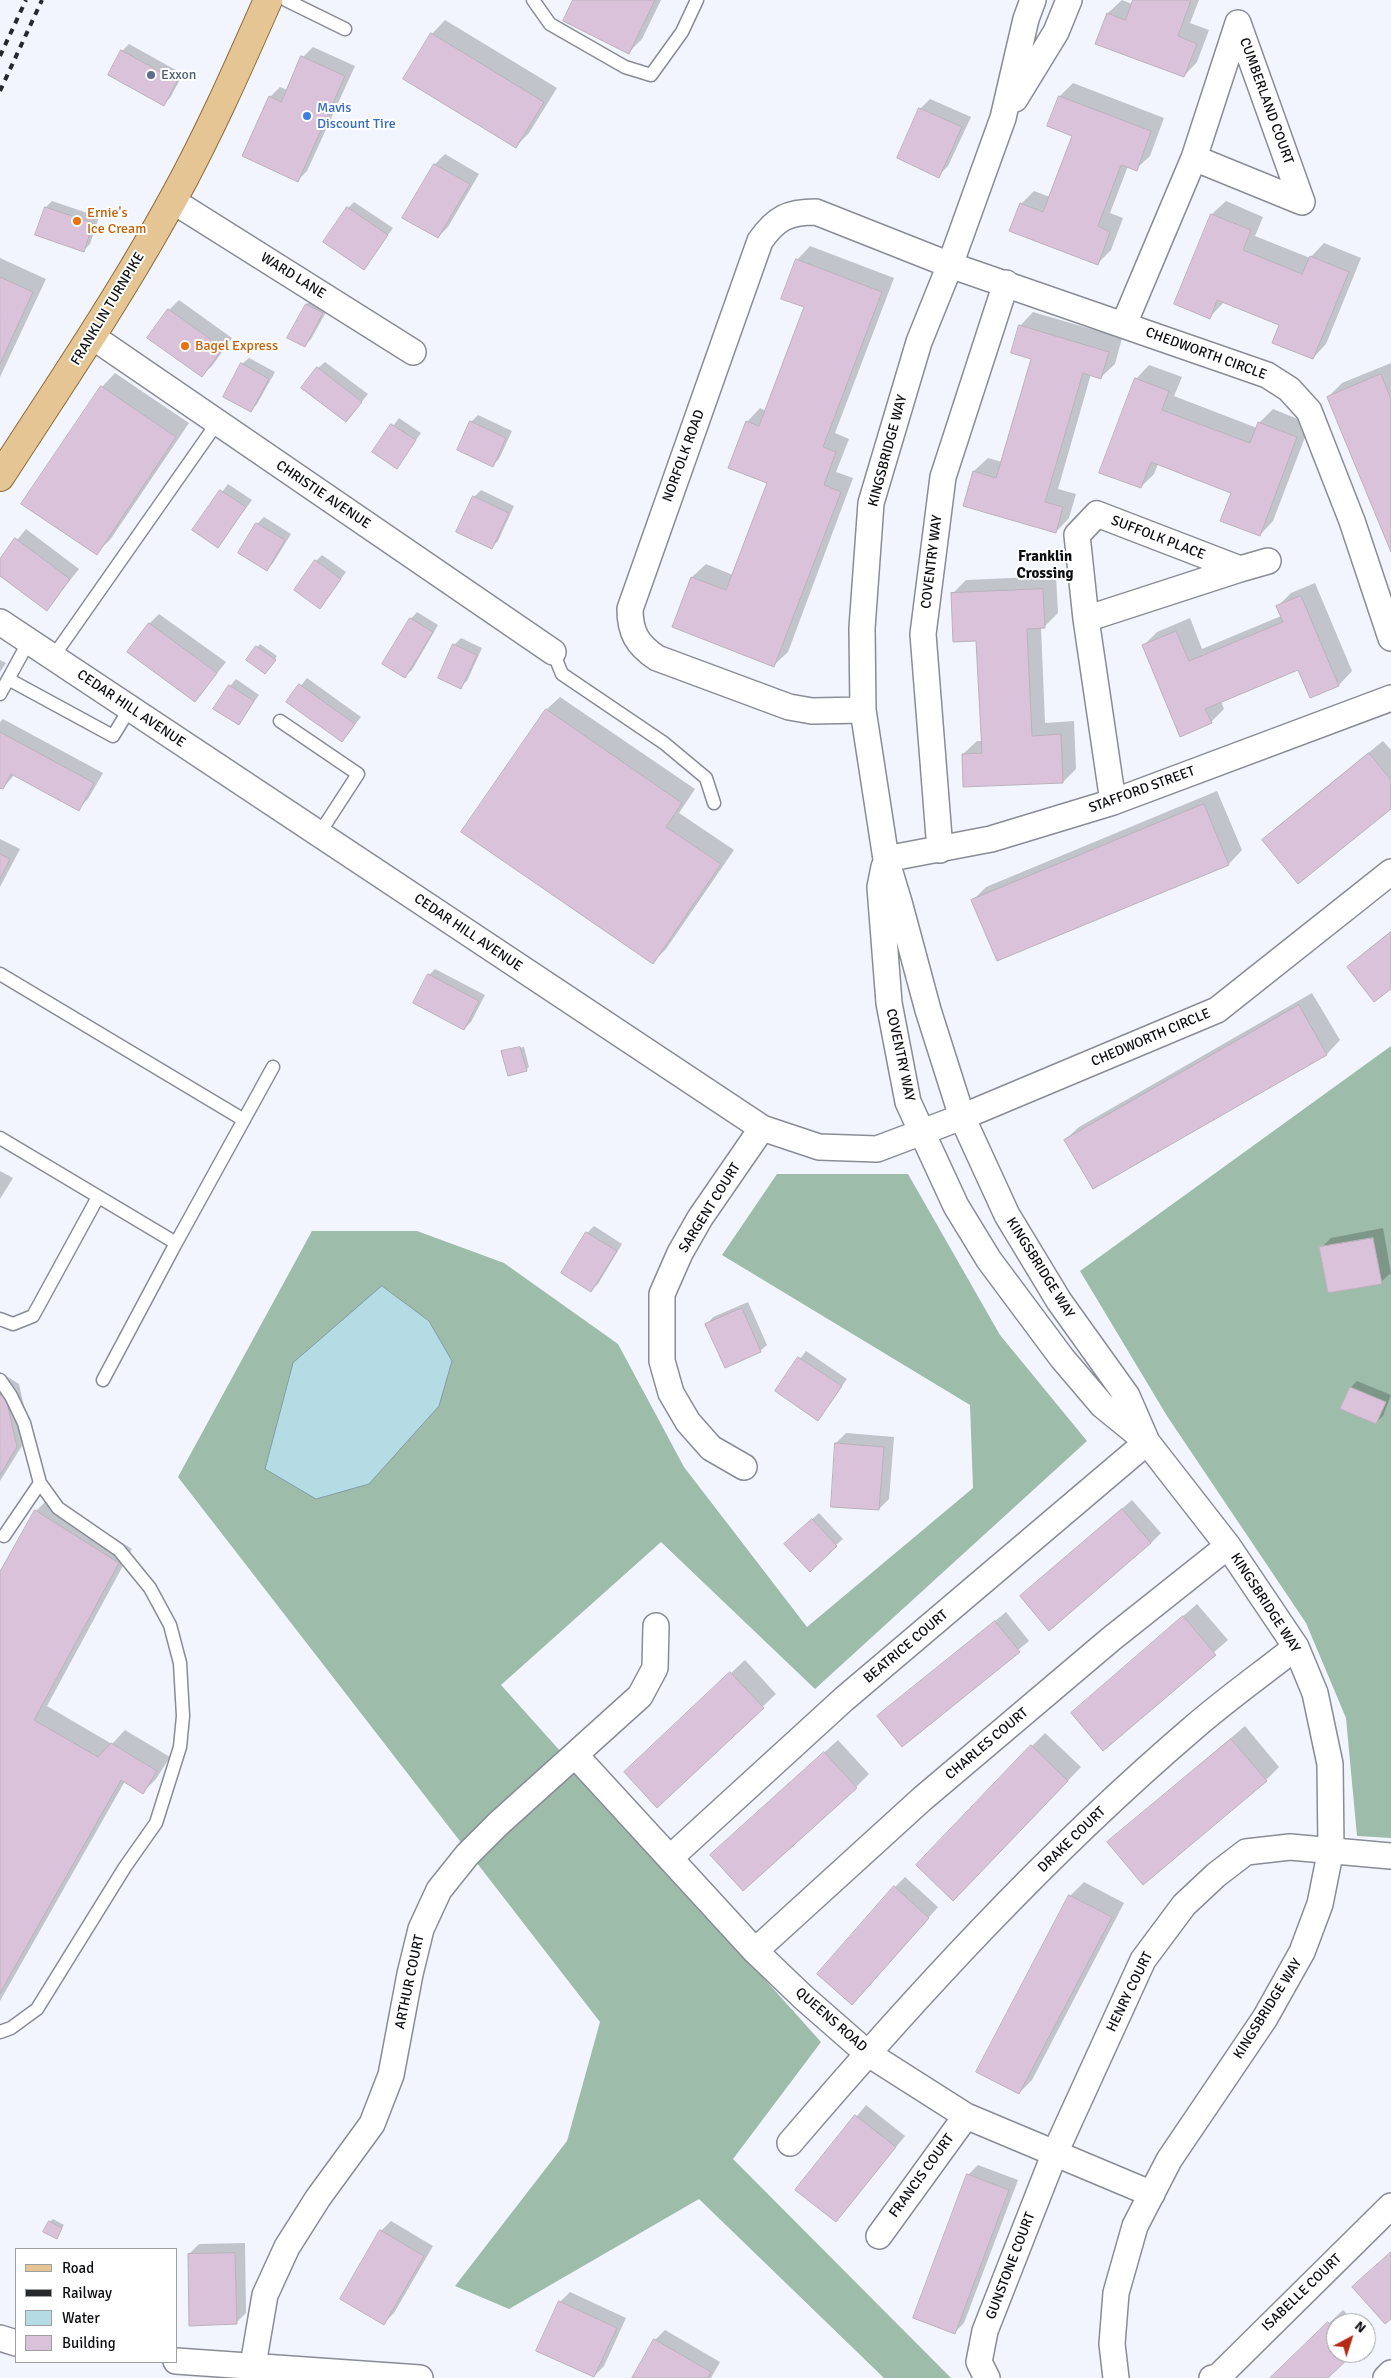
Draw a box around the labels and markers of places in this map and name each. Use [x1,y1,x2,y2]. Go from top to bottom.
place label: Exxon [161,67,196,83]
marker: Exxon [145,69,157,81]
place label: Mavis Discount Tire [317,100,396,132]
marker: Mavis Discount Tire [301,110,313,122]
place label: Ernie's Ice Cream [87,205,146,238]
marker: Ernie's Ice Cream [71,215,83,227]
place label: Bagel Express [195,338,278,354]
marker: Bagel Express [179,340,191,352]

